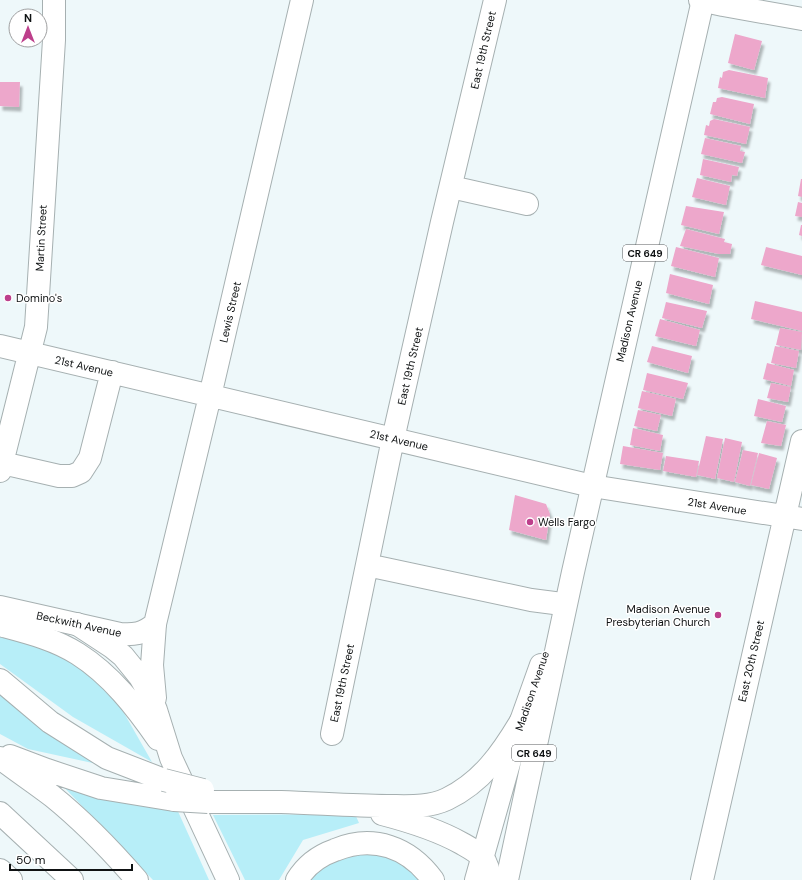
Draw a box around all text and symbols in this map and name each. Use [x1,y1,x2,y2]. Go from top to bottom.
north arrow [8,8,48,48]
street label: East 19th Street [467,10,499,90]
text: N [24,11,32,25]
street label: Martin Street [32,204,50,272]
road number: CR 649 [623,245,667,261]
street label: Madison Avenue [613,279,645,363]
street label: Lewis Street [216,280,244,344]
place label: Domino's [16,291,62,305]
marker: Domino's [3,293,13,303]
street label: East 19th Street [394,326,426,406]
street label: 21st Avenue [53,352,115,380]
street label: 21st Avenue [368,426,430,454]
street label: 21st Avenue [686,494,748,518]
place label: Wells Fargo [538,515,596,529]
marker: Wells Fargo [525,517,535,527]
place label: Madison Avenue Presbyterian Church [606,602,710,629]
street label: Beckwith Avenue [35,608,123,640]
marker: Madison Avenue Presbyterian Church [713,610,723,620]
street label: East 20th Street [735,619,767,703]
street label: East 19th Street [327,643,357,723]
street label: Madison Avenue [512,649,552,733]
road number: CR 649 [512,745,556,761]
scale bar [10,846,132,872]
text: 50 m [16,852,45,868]

